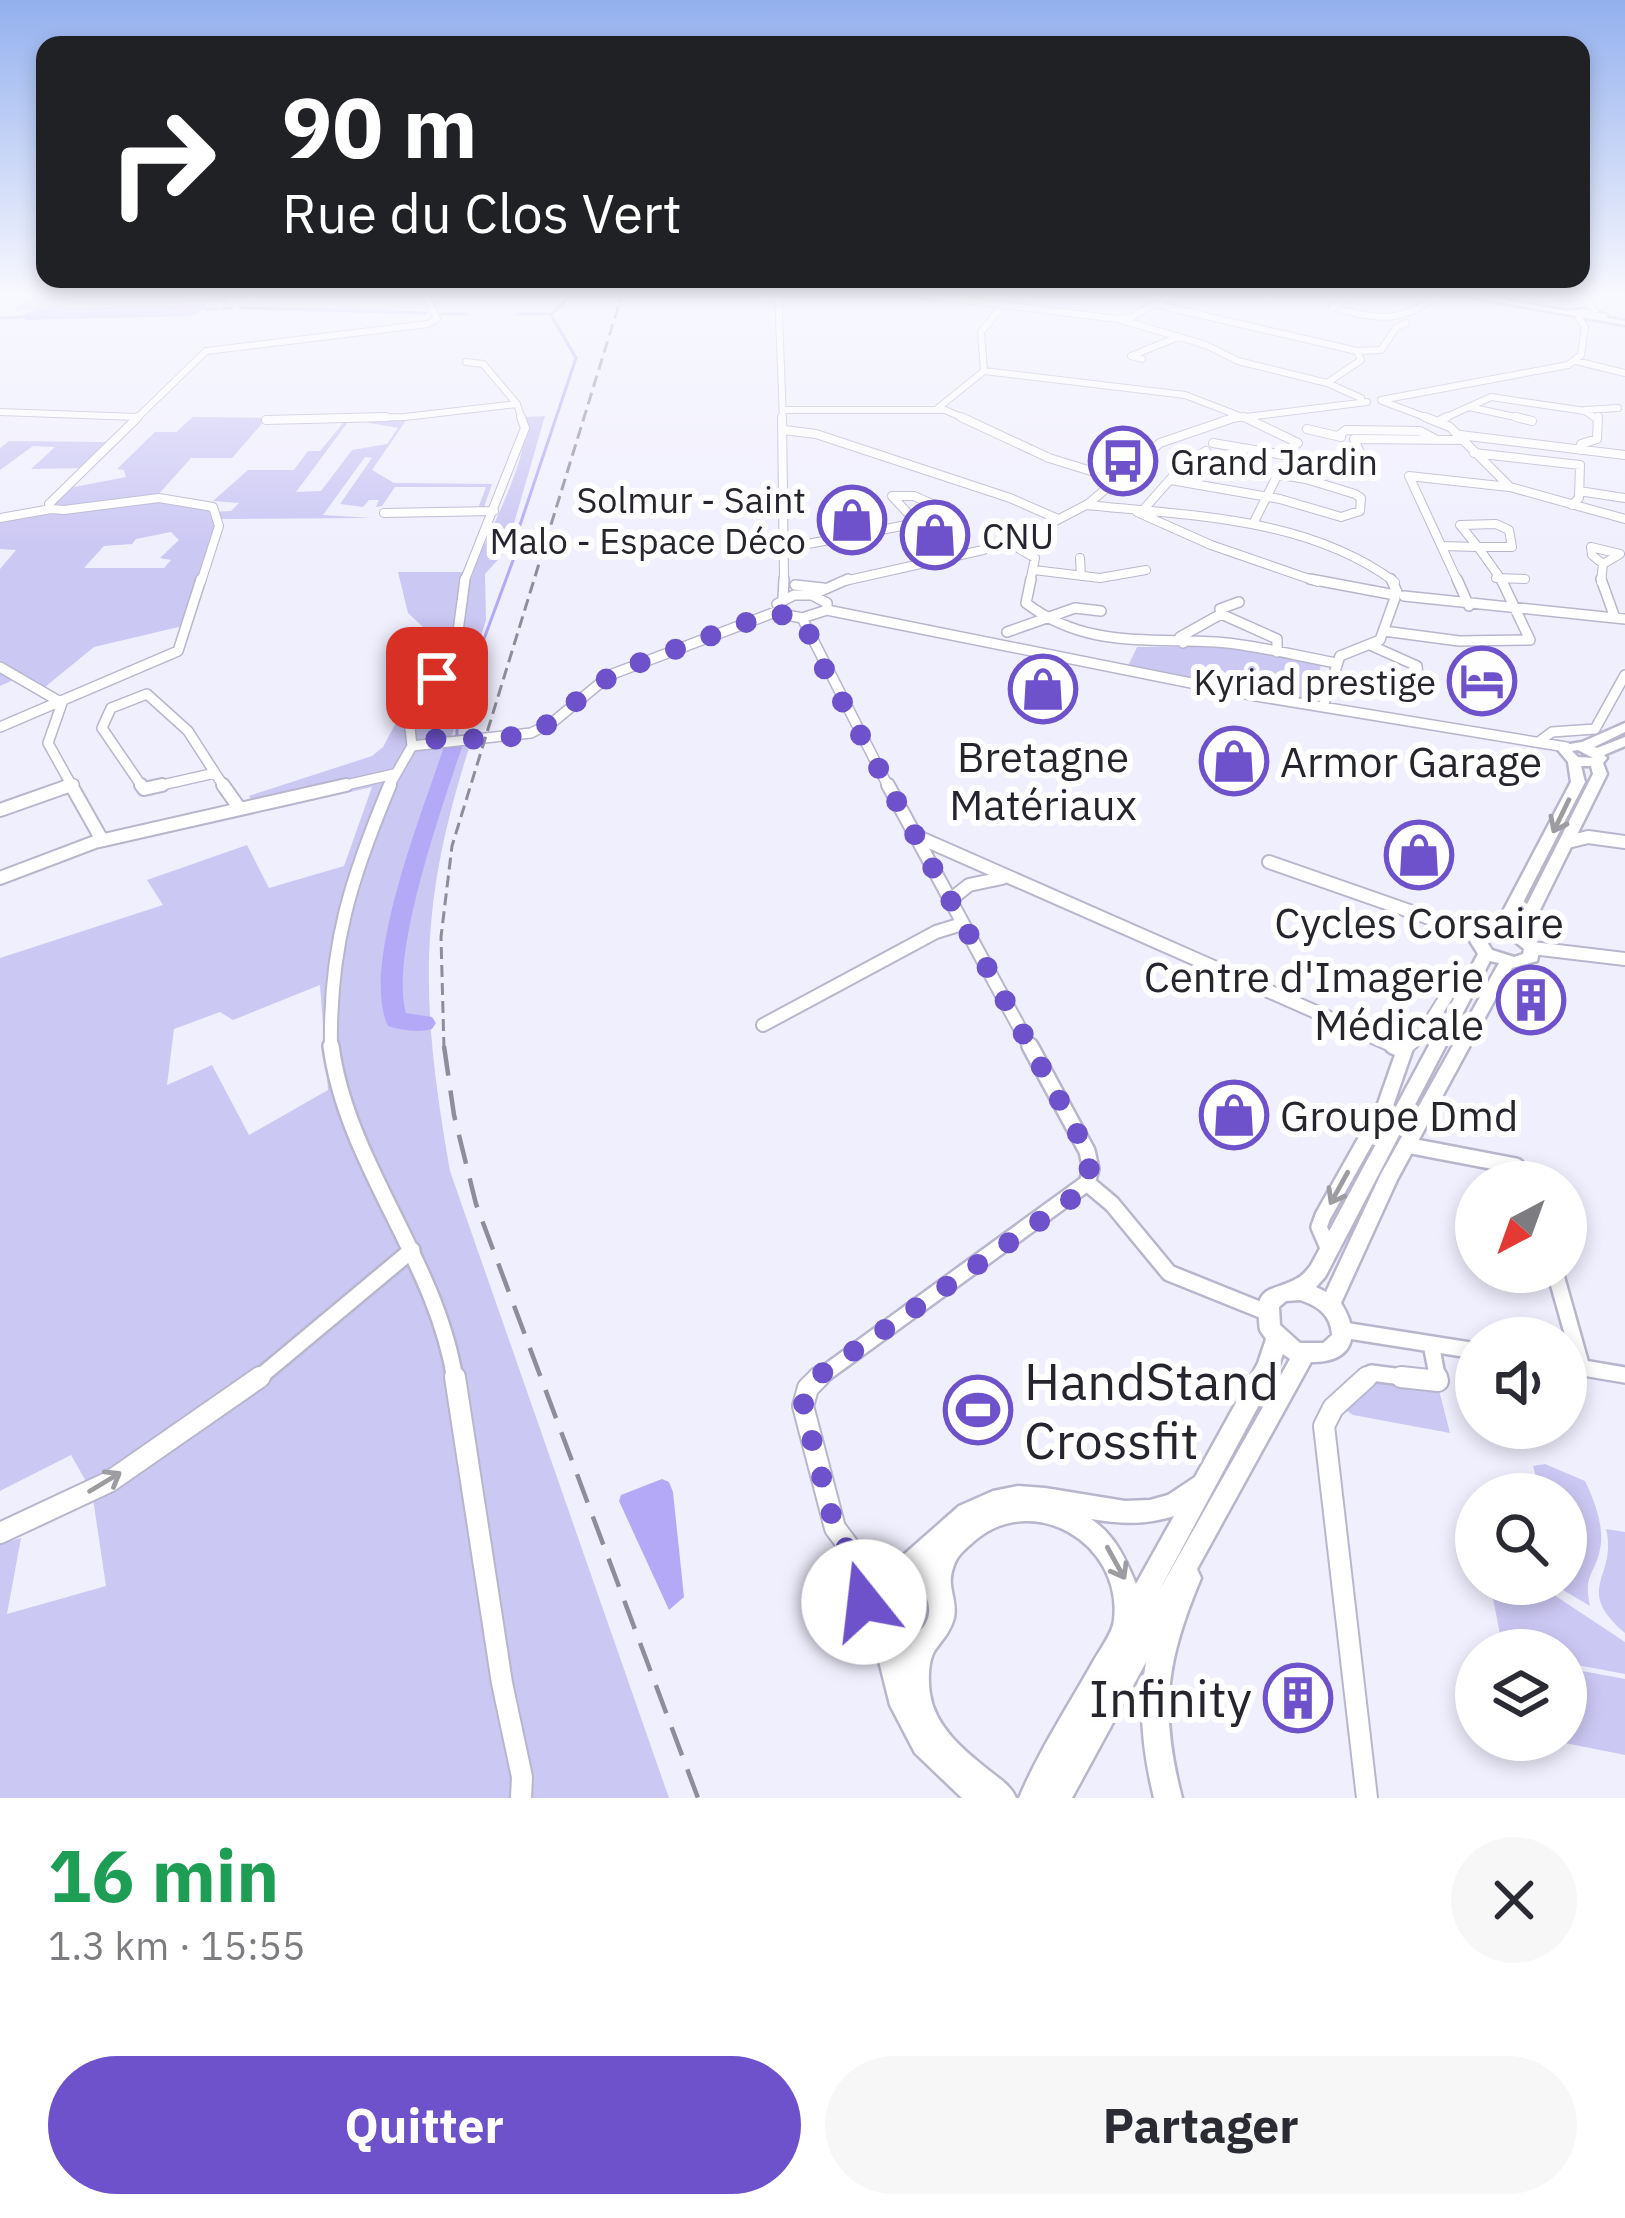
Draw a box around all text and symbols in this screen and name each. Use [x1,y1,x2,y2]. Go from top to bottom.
text: 90 m [282,72,478,181]
icon: right [84,84,240,240]
text: Rue du Clos Vert [282,178,682,248]
bus stop icon: Grand Jardin [1088,426,1158,496]
place label: Grand Jardin [1170,438,1378,485]
place label: Solmur - Saint Malo - Espace Déco [489,476,806,564]
shop icon: Solmur - Saint Malo - Espace Déco [817,485,887,555]
shop icon: CNU [900,500,970,570]
place label: CNU [982,512,1054,559]
pin [386,627,488,729]
icon: arrive [404,645,470,711]
hotel icon: Kyriad prestige [1447,646,1517,716]
shop icon: Bretagne Matériaux [1008,654,1078,724]
place label: Kyriad prestige [1194,658,1436,705]
shop icon: Armor Garage [1199,726,1269,796]
place label: Bretagne Matériaux [949,729,1137,832]
place label: Armor Garage [1280,734,1542,789]
one-way arrow [1549,798,1571,834]
shop icon: Cycles Corsaire [1384,820,1454,890]
place label: Cycles Corsaire [1274,895,1564,950]
place label: Centre d'Imagerie Médicale [1144,949,1484,1052]
building icon: Centre d'Imagerie Médicale [1496,965,1566,1035]
shop icon: Groupe Dmd [1199,1080,1269,1150]
place label: Groupe Dmd [1280,1088,1518,1143]
north arrow [1455,1161,1587,1293]
map controls [1455,1161,1587,1761]
one-way arrow [1326,1170,1350,1205]
button: sound [1455,1317,1587,1449]
place label: HandStand Crossfit [1024,1348,1279,1473]
sports icon: HandStand Crossfit [943,1375,1013,1445]
one-way arrow [87,1470,121,1494]
button: search [1455,1473,1587,1605]
position arrow [801,1539,927,1665]
one-way arrow [1105,1545,1128,1580]
button: layers [1455,1629,1587,1761]
building icon: Infinity [1263,1663,1333,1733]
place label: Infinity [1089,1665,1252,1731]
text: 16 min [48,1828,279,1922]
button: close [1451,1837,1577,1963]
text: 1.3 km · 15:55 [48,1920,305,1971]
button: Quitter [48,2056,801,2194]
button: Partager [825,2056,1577,2194]

